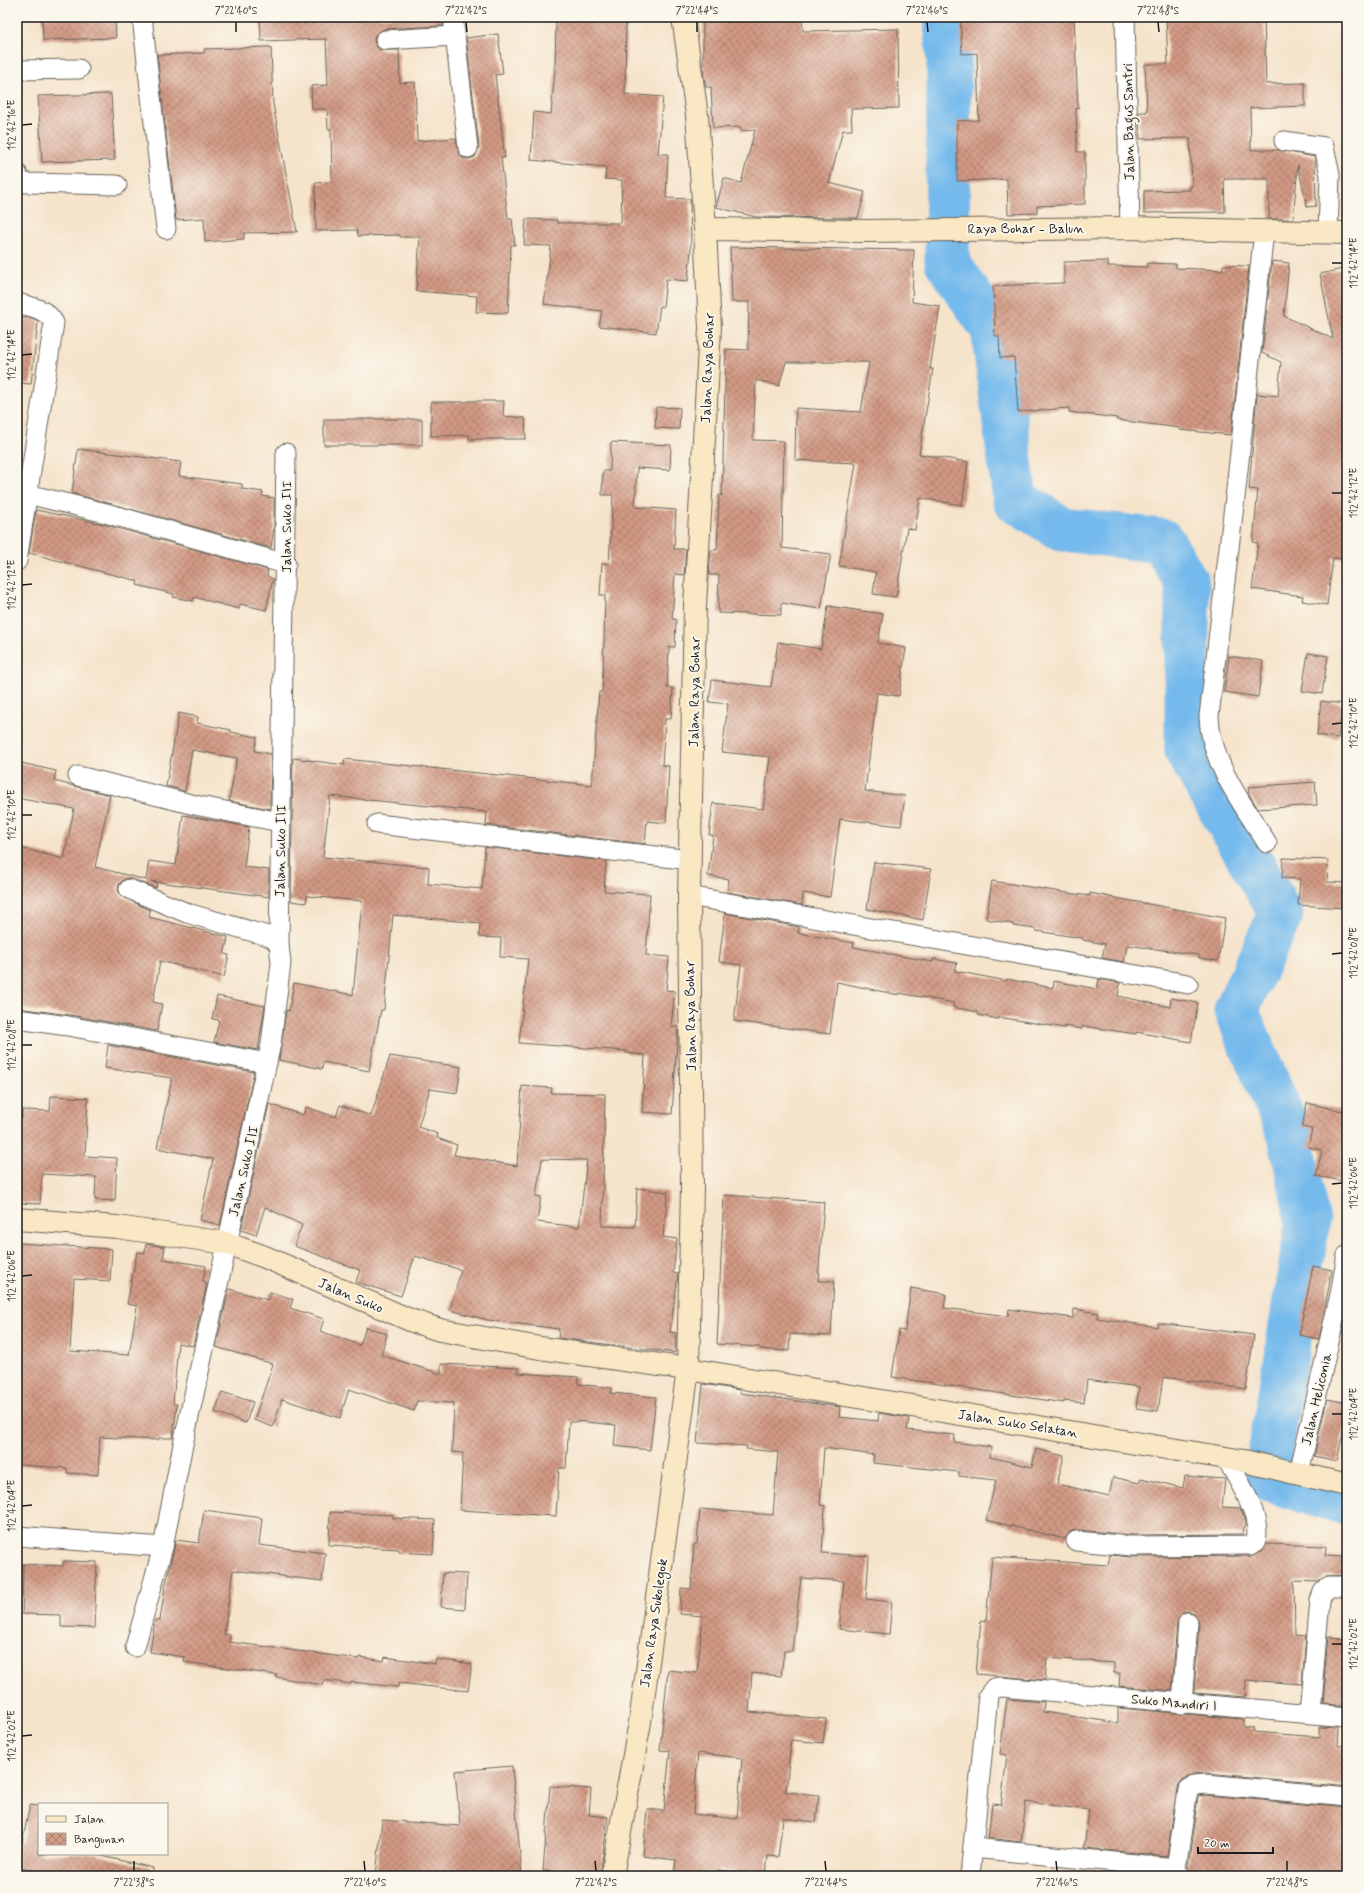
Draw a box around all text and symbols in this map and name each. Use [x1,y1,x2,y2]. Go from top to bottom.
text: 7°22'40"S [215,4,258,18]
text: 7°22'42"S [445,4,487,18]
text: 7°22'44"S [676,4,719,18]
text: 7°22'46"S [906,4,949,18]
text: 7°22'48"S [1137,4,1180,18]
street label: Jalan Bagus Santri [1119,63,1141,181]
text: 112°42'16"E [5,99,19,150]
street label: Raya Bohar - Balun [968,220,1084,238]
text: 112°42'14"E [1347,237,1361,289]
street label: Jalan Raya Bohar [697,312,719,424]
text: 112°42'14"E [5,329,19,381]
text: 112°42'12"E [1347,468,1361,518]
street label: Jalan Suko III [278,481,296,573]
text: 112°42'12"E [5,560,19,610]
street label: Jalan Raya Bohar [685,636,705,748]
text: 112°42'10"E [1347,697,1361,749]
text: 112°42'10"E [5,789,19,841]
street label: Jalan Suko III [271,805,291,898]
text: 112°42'08"E [1347,927,1361,979]
street label: Jalan Raya Bohar [681,960,701,1072]
text: 112°42'08"E [5,1019,19,1071]
street label: Jalan Suko III [225,1124,263,1218]
text: 112°42'06"E [1347,1157,1361,1209]
text: 112°42'06"E [5,1250,19,1302]
street label: Jalan Suko [315,1274,386,1318]
street label: Jalan Heliconia [1298,1350,1337,1447]
text: 112°42'04"E [1347,1388,1361,1440]
street label: Jalan Suko Selatan [956,1406,1079,1442]
text: 112°42'04"E [5,1480,19,1532]
street label: Jalan Raya Sukolegok [636,1557,673,1689]
text: 112°42'02"E [1347,1618,1361,1670]
street label: Suko Mandiri I [1130,1690,1217,1716]
text: 112°42'02"E [5,1710,19,1762]
legend [38,1803,168,1855]
text: Jalan [74,1812,106,1828]
scale bar [1198,1829,1273,1855]
text: Bangunan [74,1832,125,1848]
text: 20 m [1204,1836,1230,1852]
text: 7°22'38"S [114,1876,155,1890]
text: 7°22'40"S [344,1876,387,1890]
text: 7°22'42"S [575,1876,617,1890]
text: 7°22'44"S [805,1876,848,1890]
text: 7°22'46"S [1036,1876,1079,1890]
text: 7°22'48"S [1266,1876,1309,1890]

